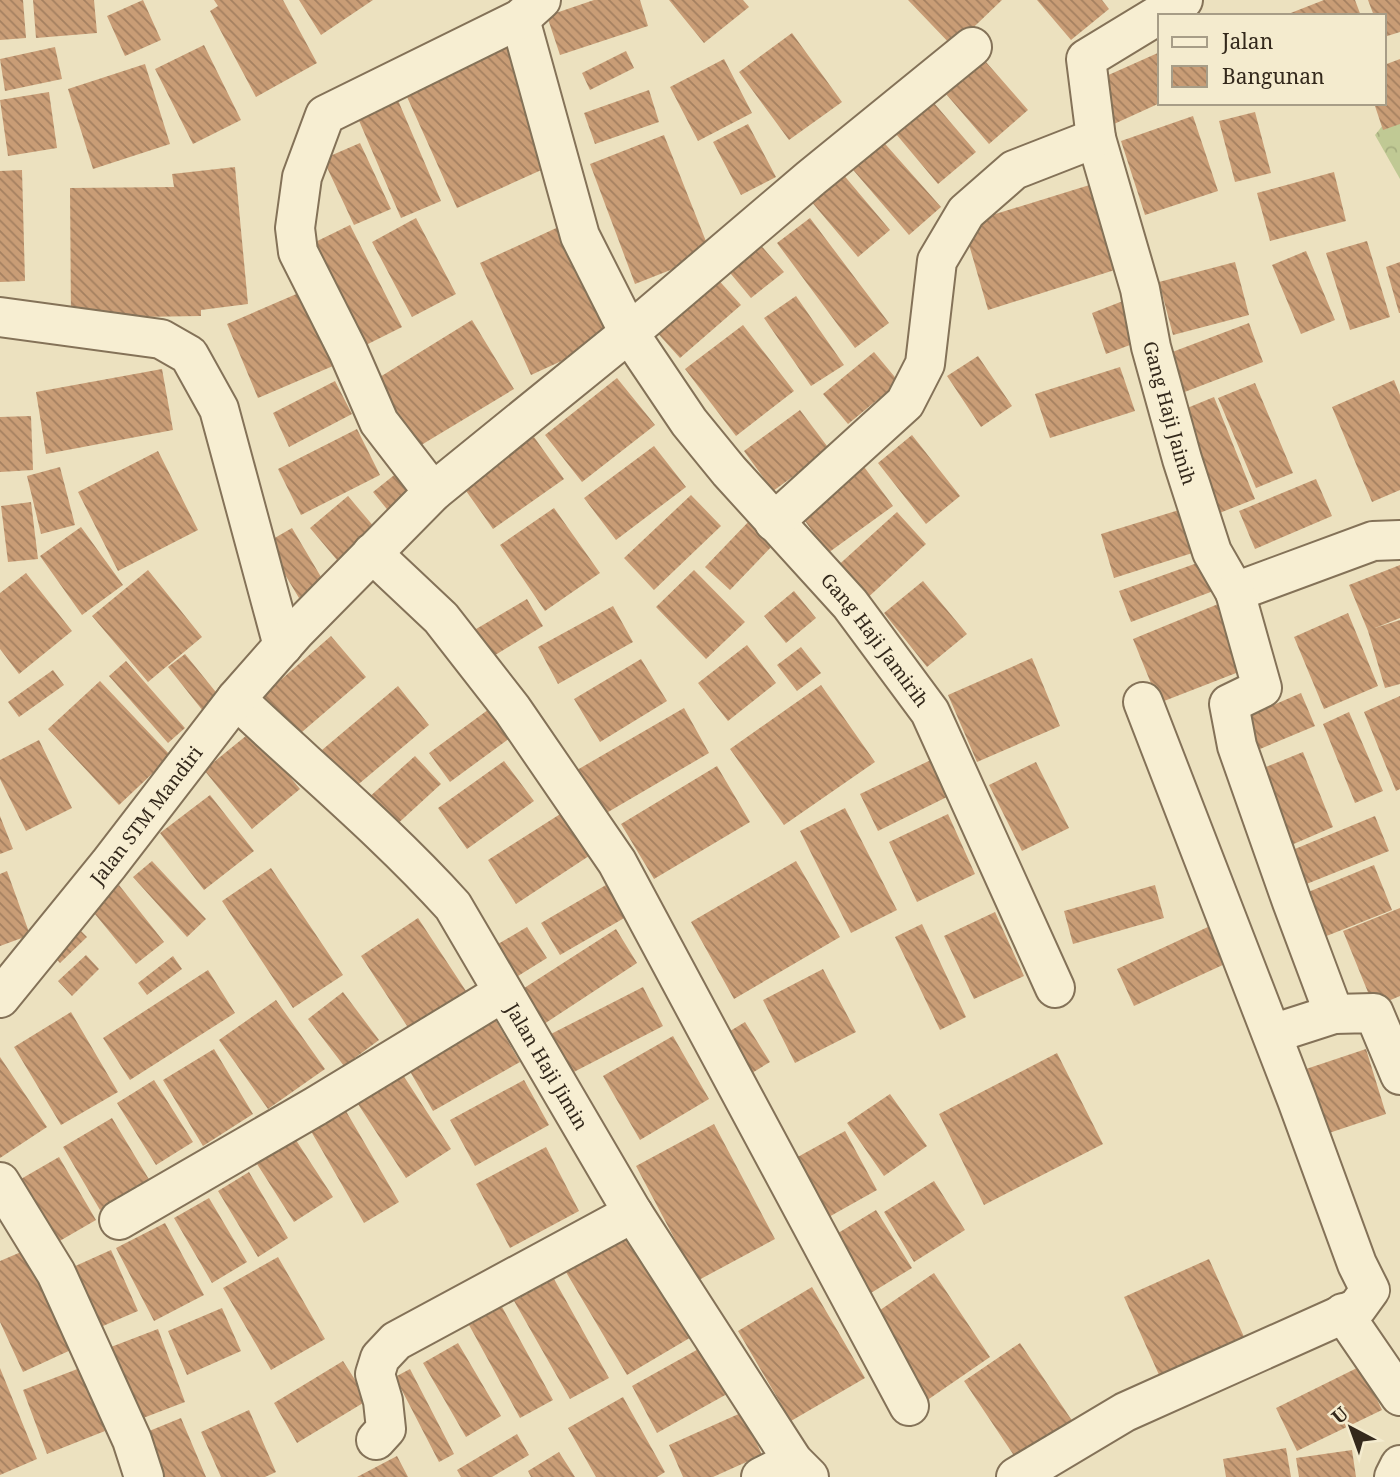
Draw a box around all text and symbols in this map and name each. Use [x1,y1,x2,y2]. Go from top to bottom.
legend [1158,14,1386,105]
text: Jalan [1221,27,1273,55]
text: Bangunan [1222,62,1325,90]
street label: Gang Haji Jainih [1137,338,1202,488]
street label: Gang Haji Jamirih [815,567,935,712]
street label: Jalan STM Mandiri [84,740,208,891]
street label: Jalan Haji Jimin [499,997,594,1135]
north arrow [1316,1393,1386,1463]
text: U [1326,1401,1354,1430]

